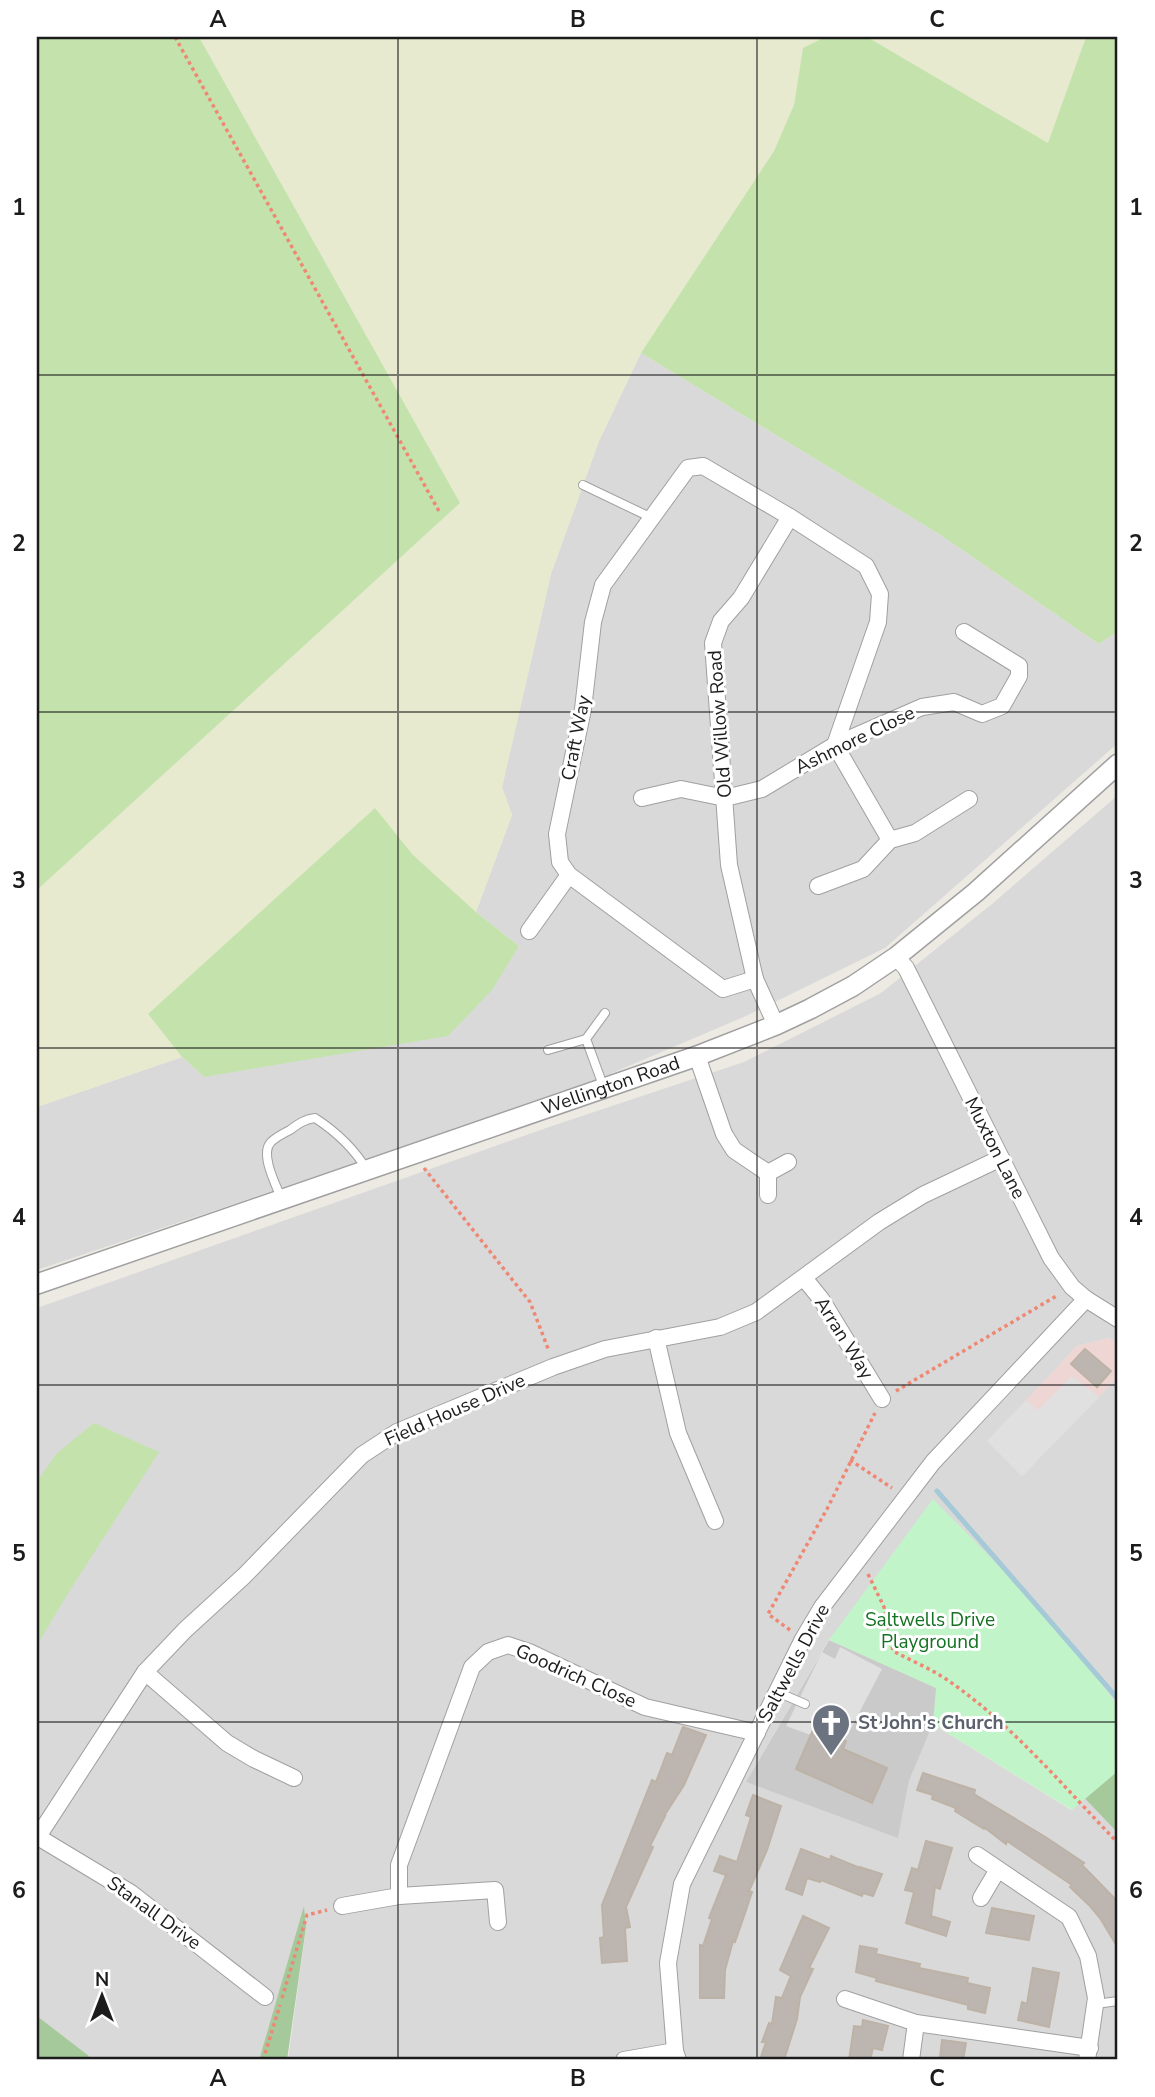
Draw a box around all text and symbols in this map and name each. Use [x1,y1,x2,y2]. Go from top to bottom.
text: A [209,4,227,35]
text: B [570,4,586,35]
text: C [929,4,945,35]
text: 1 [12,192,26,223]
text: 1 [1129,192,1143,223]
text: 2 [12,528,26,559]
text: 2 [1129,528,1143,559]
street label: Old Willow Road [702,649,738,799]
street label: Craft Way [555,693,597,783]
street label: Ashmore Close [791,700,919,780]
text: 3 [12,865,26,896]
text: 3 [1129,865,1143,896]
street label: Wellington Road [538,1050,683,1122]
street label: Muxton Lane [958,1093,1032,1203]
text: 4 [12,1202,26,1233]
text: 4 [1129,1202,1143,1233]
street label: Arran Way [808,1292,880,1384]
street label: Field House Drive [381,1367,529,1453]
text: 5 [12,1538,26,1569]
text: 5 [1129,1538,1143,1569]
street label: Saltwells Drive [752,1599,836,1727]
park label: Saltwells Drive Playground [865,1607,995,1655]
street label: Goodrich Close [511,1638,641,1714]
church icon: St John's Church [810,1702,852,1757]
place label: St John's Church [858,1710,1004,1736]
street label: Stanall Drive [102,1870,206,1956]
text: 6 [12,1875,26,1906]
text: 6 [1129,1875,1143,1906]
north arrow [66,1960,136,2030]
text: N [95,1967,109,1993]
text: A [209,2063,227,2094]
text: B [570,2063,586,2094]
text: C [929,2063,945,2094]

